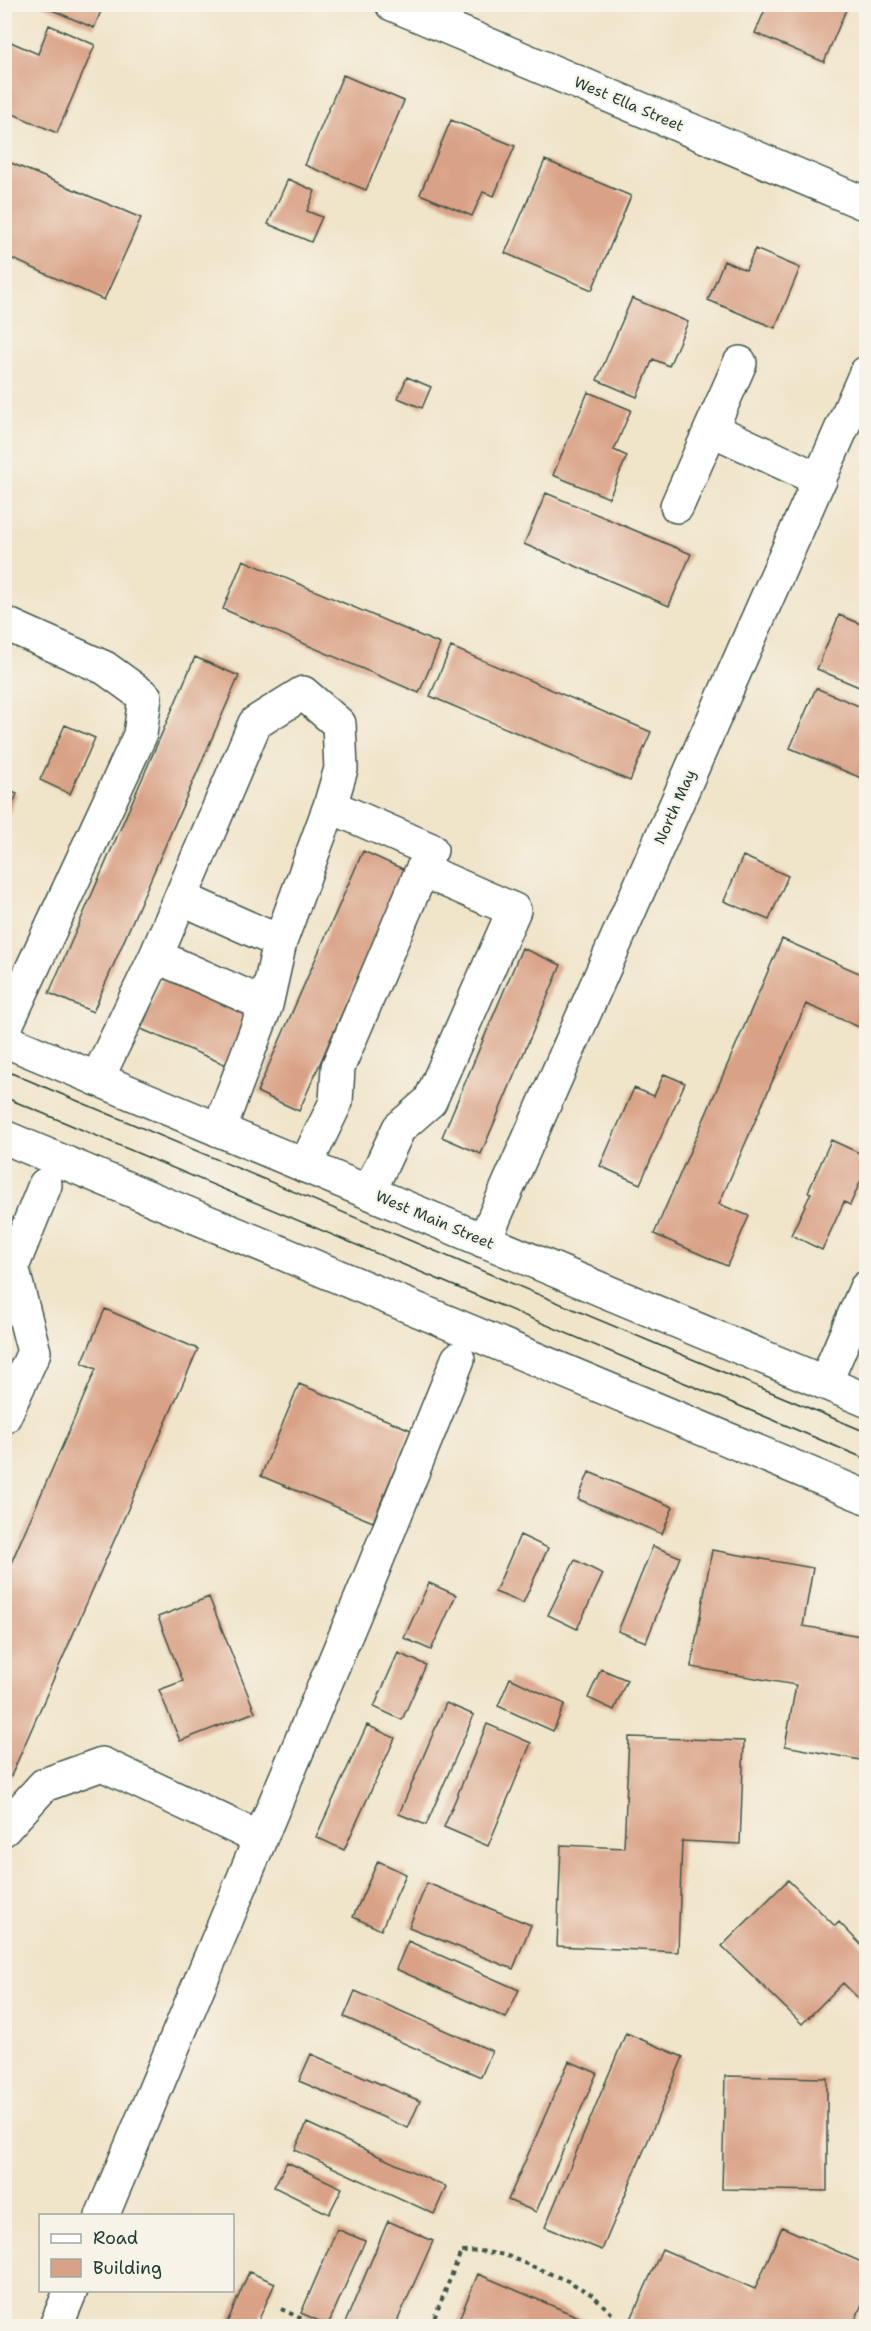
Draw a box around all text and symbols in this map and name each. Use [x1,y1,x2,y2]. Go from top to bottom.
street label: West Ella Street [571,72,687,136]
street label: North May [650,767,700,847]
street label: West Main Street [373,1186,497,1254]
legend [39,2214,234,2292]
text: Road [93,2226,138,2250]
text: Building [93,2256,162,2280]

